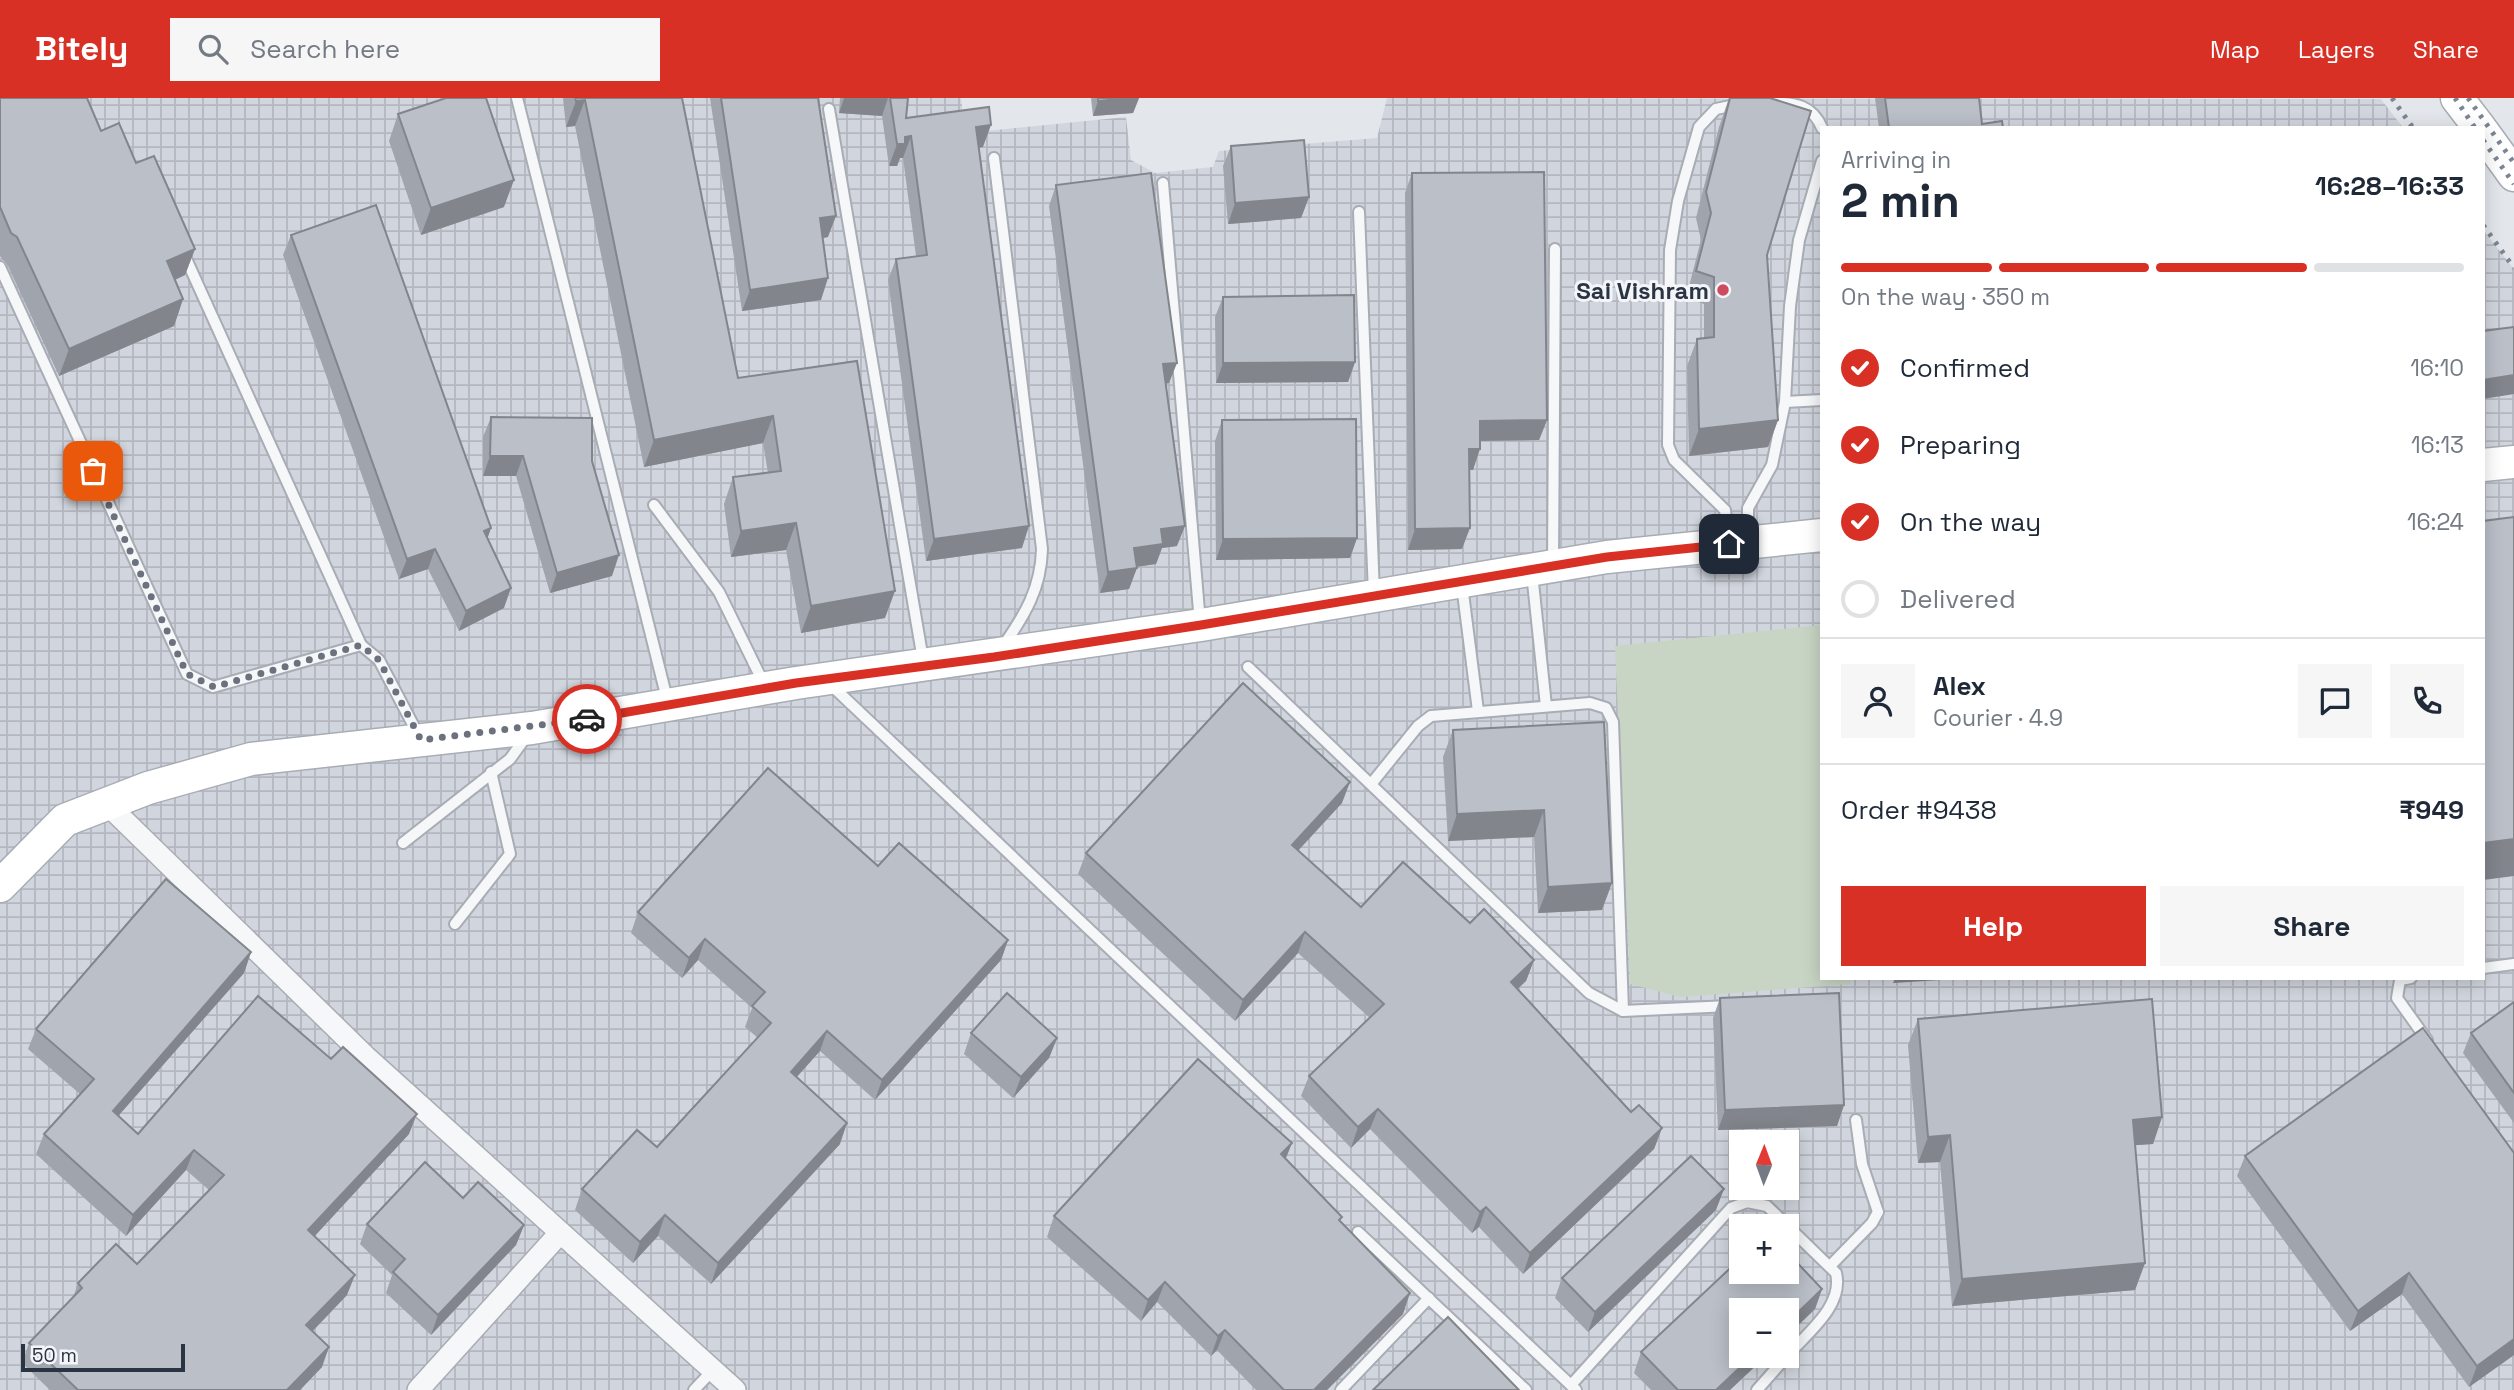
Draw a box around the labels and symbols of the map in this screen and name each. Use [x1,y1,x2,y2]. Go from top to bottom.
place label: Sai Vishram [1576,275,1709,306]
marker: Sai Vishram [1715,282,1731,298]
pin [63,441,123,501]
pin [1699,514,1759,574]
courier [552,684,622,754]
north arrow [1729,1130,1799,1200]
scale bar [21,1341,186,1373]

